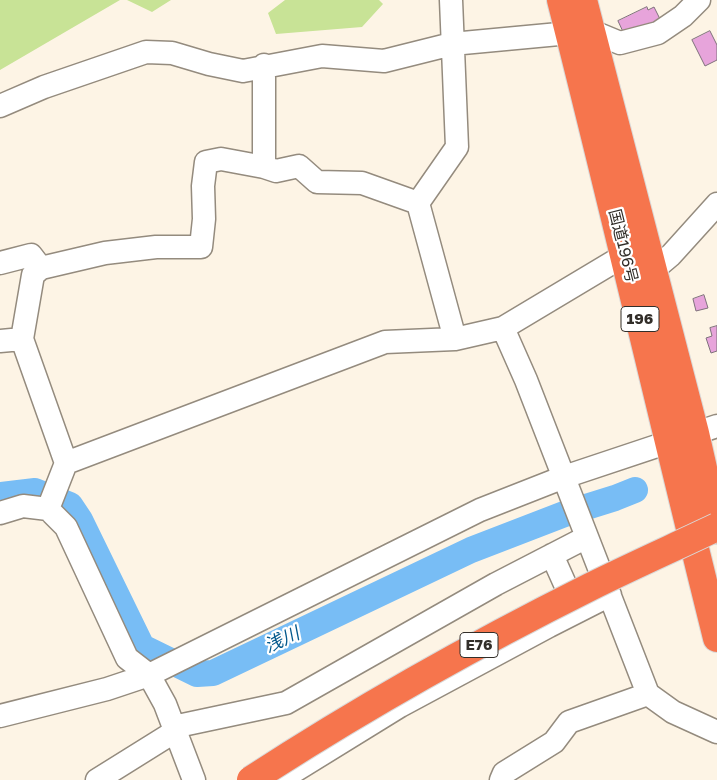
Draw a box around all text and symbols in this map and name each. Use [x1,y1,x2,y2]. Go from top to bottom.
street label: 国道196号 [605,207,641,285]
road number: 196 [621,306,659,332]
water label: 浅川 [261,623,303,657]
road number: E76 [460,632,498,658]

